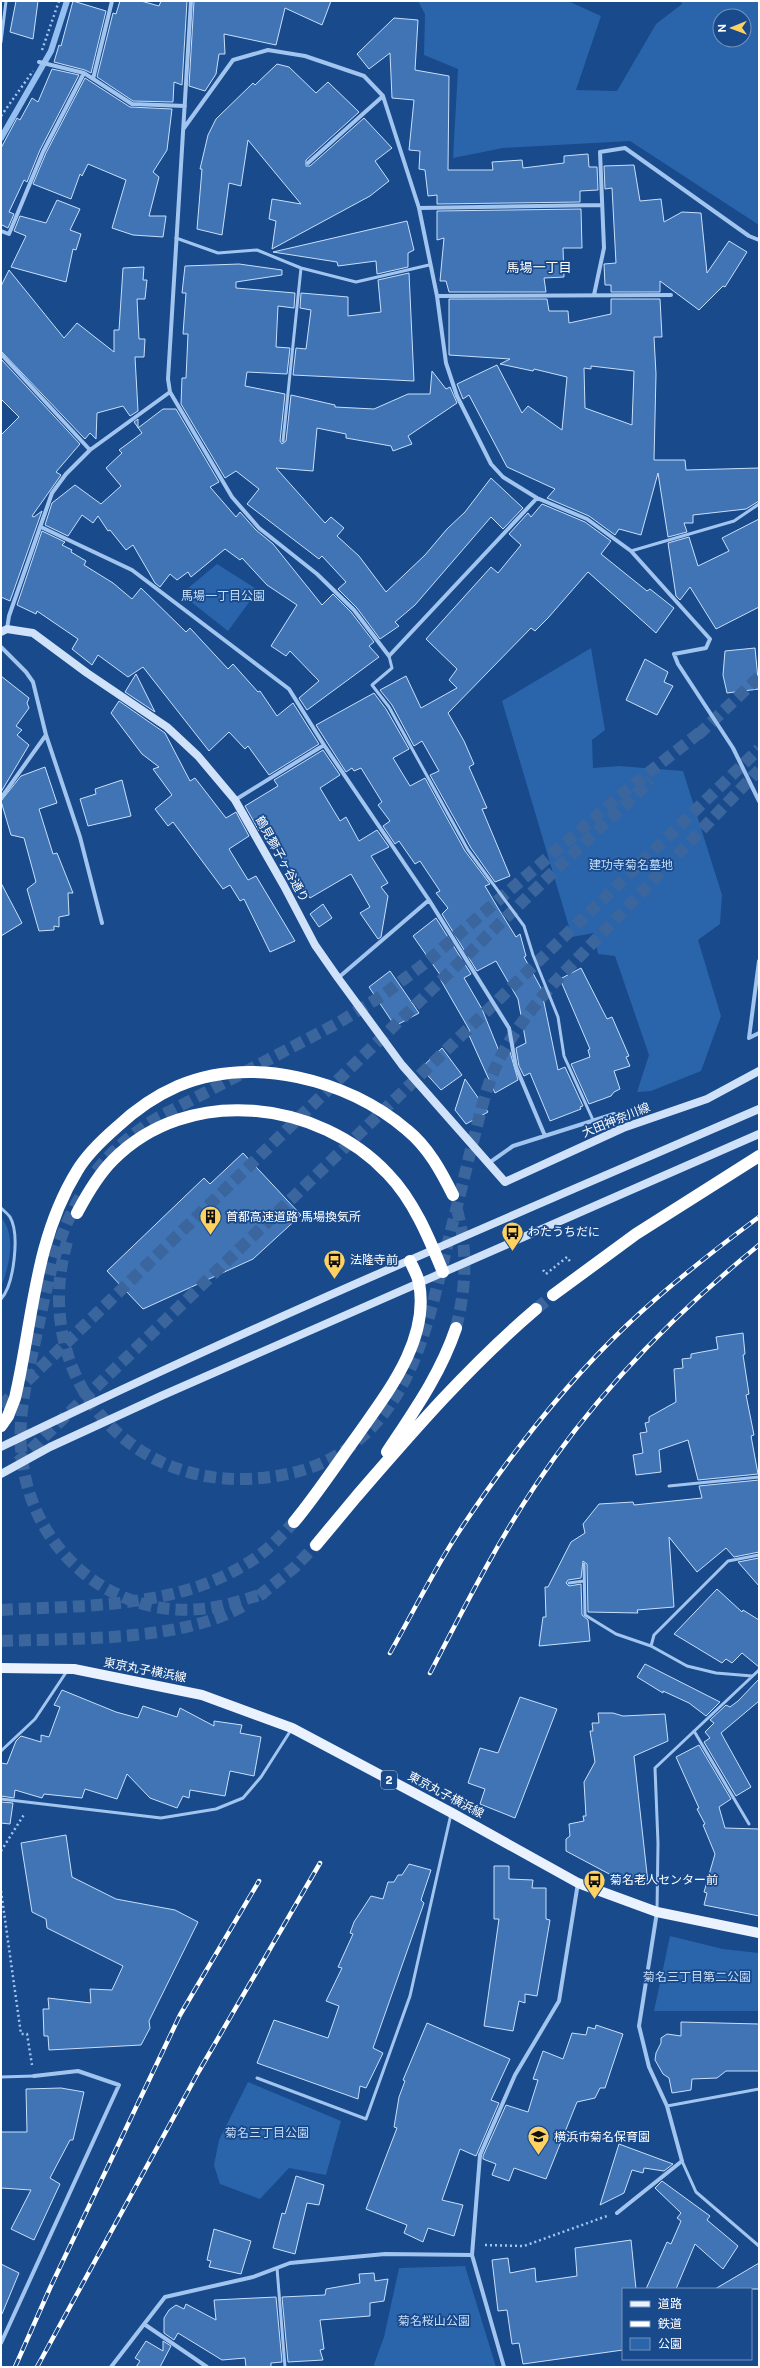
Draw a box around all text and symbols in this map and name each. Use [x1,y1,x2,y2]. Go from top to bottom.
north arrow [712,8,752,48]
text: N [716,24,728,33]
district label: 馬場一丁目 [506,260,572,275]
park label: 馬場一丁目公園 [181,589,265,603]
street label: 鶴見獅子ヶ谷通り [253,814,311,904]
park label: 建功寺菊名墓地 [589,858,673,872]
street label: 大田神奈川線 [580,1100,652,1140]
building icon: 首都高速道路 馬場換気所 [197,1204,223,1237]
place label: 首都高速道路 馬場換気所 [226,1210,361,1224]
bus stop icon: わたうちだに [499,1219,525,1252]
place label: わたうちだに [528,1225,600,1239]
bus stop icon: 法隆寺前 [321,1247,347,1280]
place label: 法隆寺前 [350,1253,398,1267]
street label: 東京丸子横浜線 [102,1655,188,1685]
street label: 東京丸子横浜線 [406,1769,486,1821]
road number: 2 [381,1771,397,1789]
bus stop icon: 菊名老人センター前 [582,1867,608,1900]
place label: 菊名老人センター前 [610,1873,718,1887]
park label: 菊名三丁目第二公園 [643,1970,751,1984]
school or university icon: 横浜市菊名保育園 [526,2124,552,2157]
park label: 菊名三丁目公園 [225,2126,309,2140]
place label: 横浜市菊名保育園 [554,2130,650,2144]
legend [622,2288,752,2360]
text: 道路 [658,2297,682,2311]
park label: 菊名桜山公園 [398,2314,470,2328]
text: 鉄道 [658,2317,682,2331]
text: 公園 [658,2337,682,2351]

